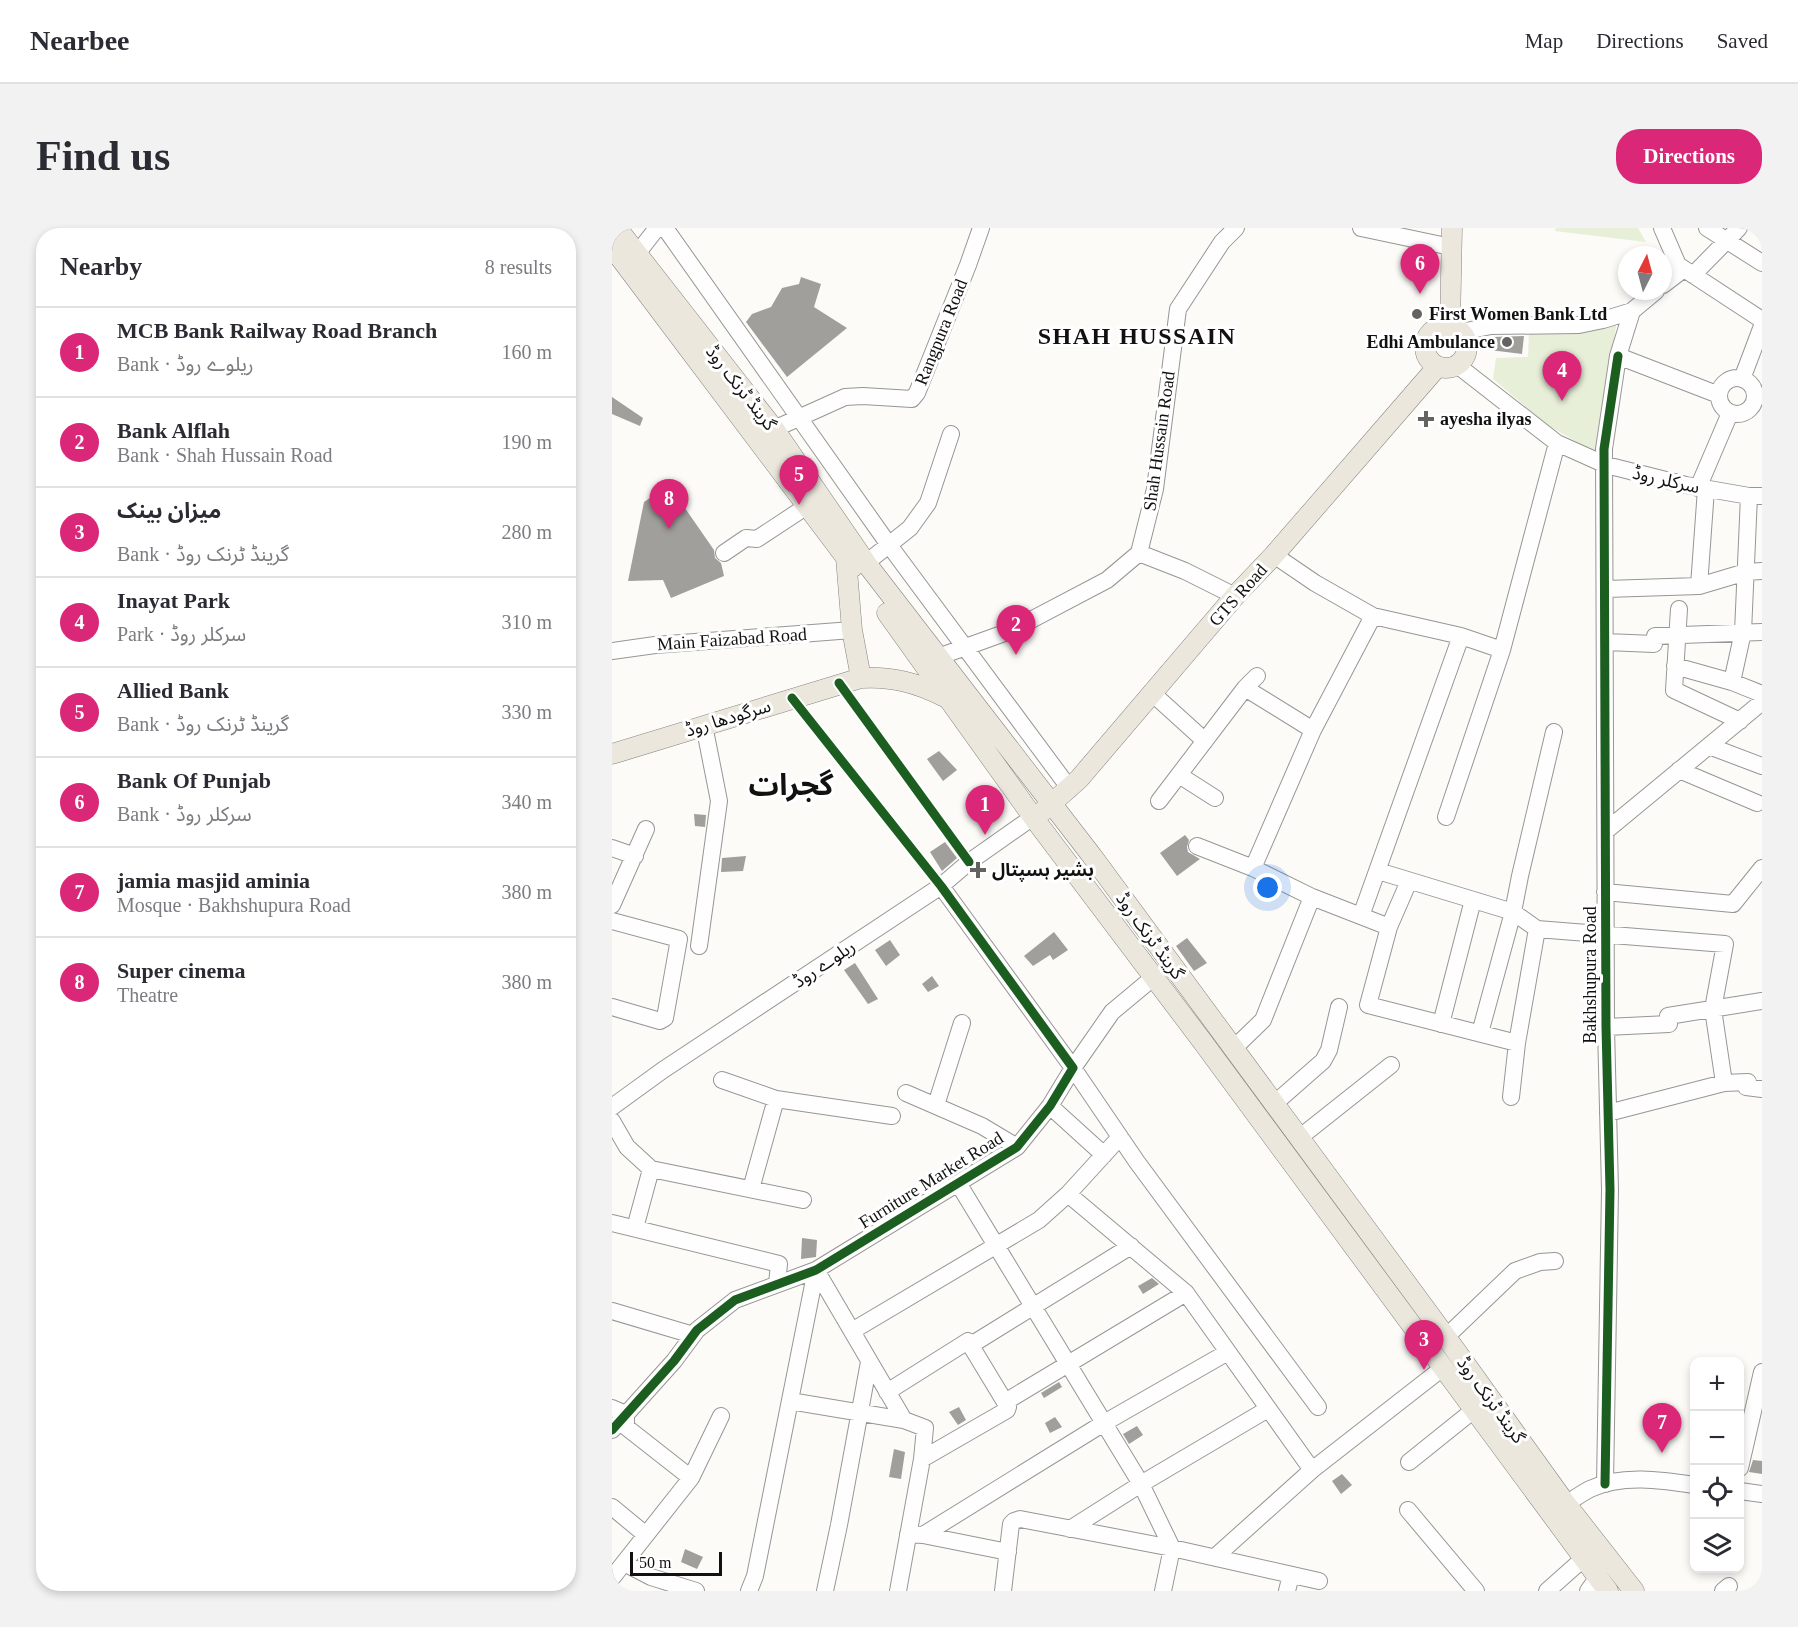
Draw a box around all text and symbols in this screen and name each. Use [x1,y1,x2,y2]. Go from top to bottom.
text: Nearbee [30,25,130,56]
text: Map [1525,29,1563,53]
text: Directions [1596,29,1684,53]
text: Saved [1717,29,1768,53]
button: Directions [1616,129,1762,184]
text: Find us [36,133,170,179]
pin: 6 [1400,244,1440,294]
north arrow [1618,246,1672,300]
text: Nearby [60,252,142,281]
text: 8 results [485,256,552,278]
street label: Rangpura Road [911,276,971,388]
place label: First Women Bank Ltd [1429,304,1607,324]
marker: First Women Bank Ltd [1410,307,1424,321]
text: MCB Bank Railway Road Branch [117,318,437,343]
district label: SHAH HUSSAIN [1038,323,1236,349]
place label: Edhi Ambulance [1366,332,1495,352]
marker: Edhi Ambulance [1500,335,1514,349]
text: 1 [75,341,85,363]
text: 160 m [501,341,552,363]
street label: گرینڈ ٹرنک روڈ [701,342,781,435]
pin: 4 [1542,352,1582,401]
text: Bank · ریلوے روڈ [117,353,254,375]
street label: Shah Hussain Road [1139,370,1179,512]
place label: ayesha ilyas [1440,409,1532,429]
marker: ayesha ilyas [1417,410,1435,428]
text: Bank Alflah [117,418,230,443]
text: 2 [75,431,85,453]
text: 190 m [501,431,552,453]
text: Bank · Shah Hussain Road [117,444,333,466]
pin: 5 [780,456,819,505]
street label: سرکلر روڈ [1630,463,1701,498]
pin: 8 [650,480,688,529]
text: میزان بینک [117,498,221,523]
text: 3 [75,521,85,543]
text: 280 m [501,521,552,543]
text: Bank · گرینڈ ٹرنک روڈ [117,543,289,565]
street label: GTS Road [1205,560,1271,630]
text: Inayat Park [117,588,230,613]
pin: 2 [996,606,1036,655]
text: 4 [75,611,85,633]
text: 310 m [501,611,552,633]
text: Park · سرکلر روڈ [117,623,246,645]
street label: Main Faizabad Road [657,624,807,654]
text: Allied Bank [117,678,229,703]
street label: سرگودھا روڈ [683,696,773,741]
text: 5 [75,701,85,723]
text: 330 m [501,701,552,723]
text: Bank · گرینڈ ٹرنک روڈ [117,713,289,735]
text: Bank Of Punjab [117,768,271,793]
district label: گجرات [749,768,834,802]
pin: 1 [966,786,1004,835]
text: 6 [75,791,85,813]
text: 340 m [501,791,552,813]
text: Bank · سرکلر روڈ [117,803,252,825]
place label: بشیر ہسپتال [992,860,1094,882]
marker: بشیر ہسپتال [969,861,987,879]
text: jamia masjid aminia [117,868,310,893]
your location [1253,873,1282,902]
text: 7 [75,881,85,903]
text: 380 m [501,881,552,903]
street label: گرینڈ ٹرنک روڈ [1111,889,1188,984]
text: Mosque · Bakhshupura Road [117,894,351,916]
street label: Bakhshupura Road [1580,906,1600,1044]
street label: ریلوے روڈ [789,936,859,993]
text: Super cinema [117,958,246,983]
text: 8 [75,971,85,993]
text: 380 m [501,971,552,993]
text: Theatre [117,984,178,1006]
street label: Furniture Market Road [855,1128,1007,1232]
pin: 3 [1404,1320,1444,1370]
street label: گرینڈ ٹرنک روڈ [1452,1353,1529,1448]
map controls [1690,1357,1744,1573]
button: + [1690,1357,1744,1411]
pin: 7 [1642,1404,1682,1453]
button: − [1690,1411,1744,1465]
button: locate [1690,1465,1744,1519]
button: layers [1690,1519,1744,1573]
scale bar [630,1549,722,1576]
text: 50 m [639,1554,671,1571]

